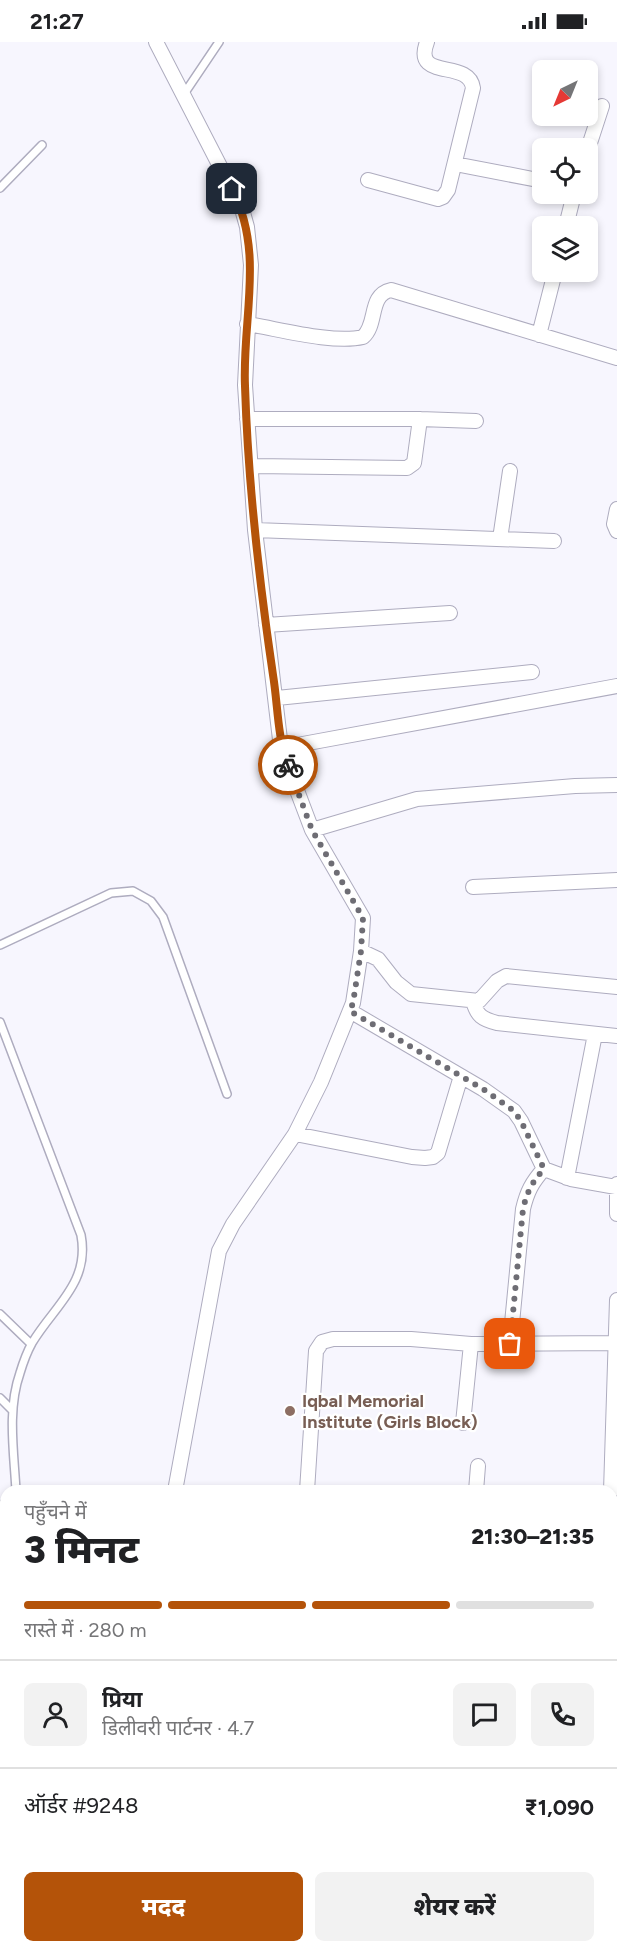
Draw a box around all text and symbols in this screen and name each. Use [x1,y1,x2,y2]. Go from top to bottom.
text: 21:27 [30,8,84,35]
north arrow [532,60,598,126]
map controls [532,60,598,282]
button: locate [532,138,598,204]
pin [206,163,257,214]
icon: home [215,172,248,205]
button: layers [532,216,598,282]
courier [258,735,318,795]
icon: bike [272,749,305,782]
pin [484,1318,535,1369]
icon: bag [493,1327,526,1360]
place label: Iqbal Memorial Institute (Girls Block) [302,1390,478,1433]
marker: Iqbal Memorial Institute (Girls Block) [283,1404,297,1418]
text: पहुँचने में [24,1500,87,1524]
text: 21:30–21:35 [471,1523,594,1550]
text: 3 मिनट [24,1526,139,1573]
text: रास्ते में · 280 m [24,1618,147,1642]
button: person [24,1683,87,1746]
button: chat [453,1683,516,1746]
button: phone [531,1683,594,1746]
text: प्रिया [102,1686,142,1713]
text: डिलीवरी पार्टनर · 4.7 [102,1716,254,1740]
text: ऑर्डर #9248 [24,1792,138,1819]
text: ₹1,090 [525,1794,594,1821]
button: मदद [24,1872,303,1941]
button: शेयर करें [315,1872,594,1941]

